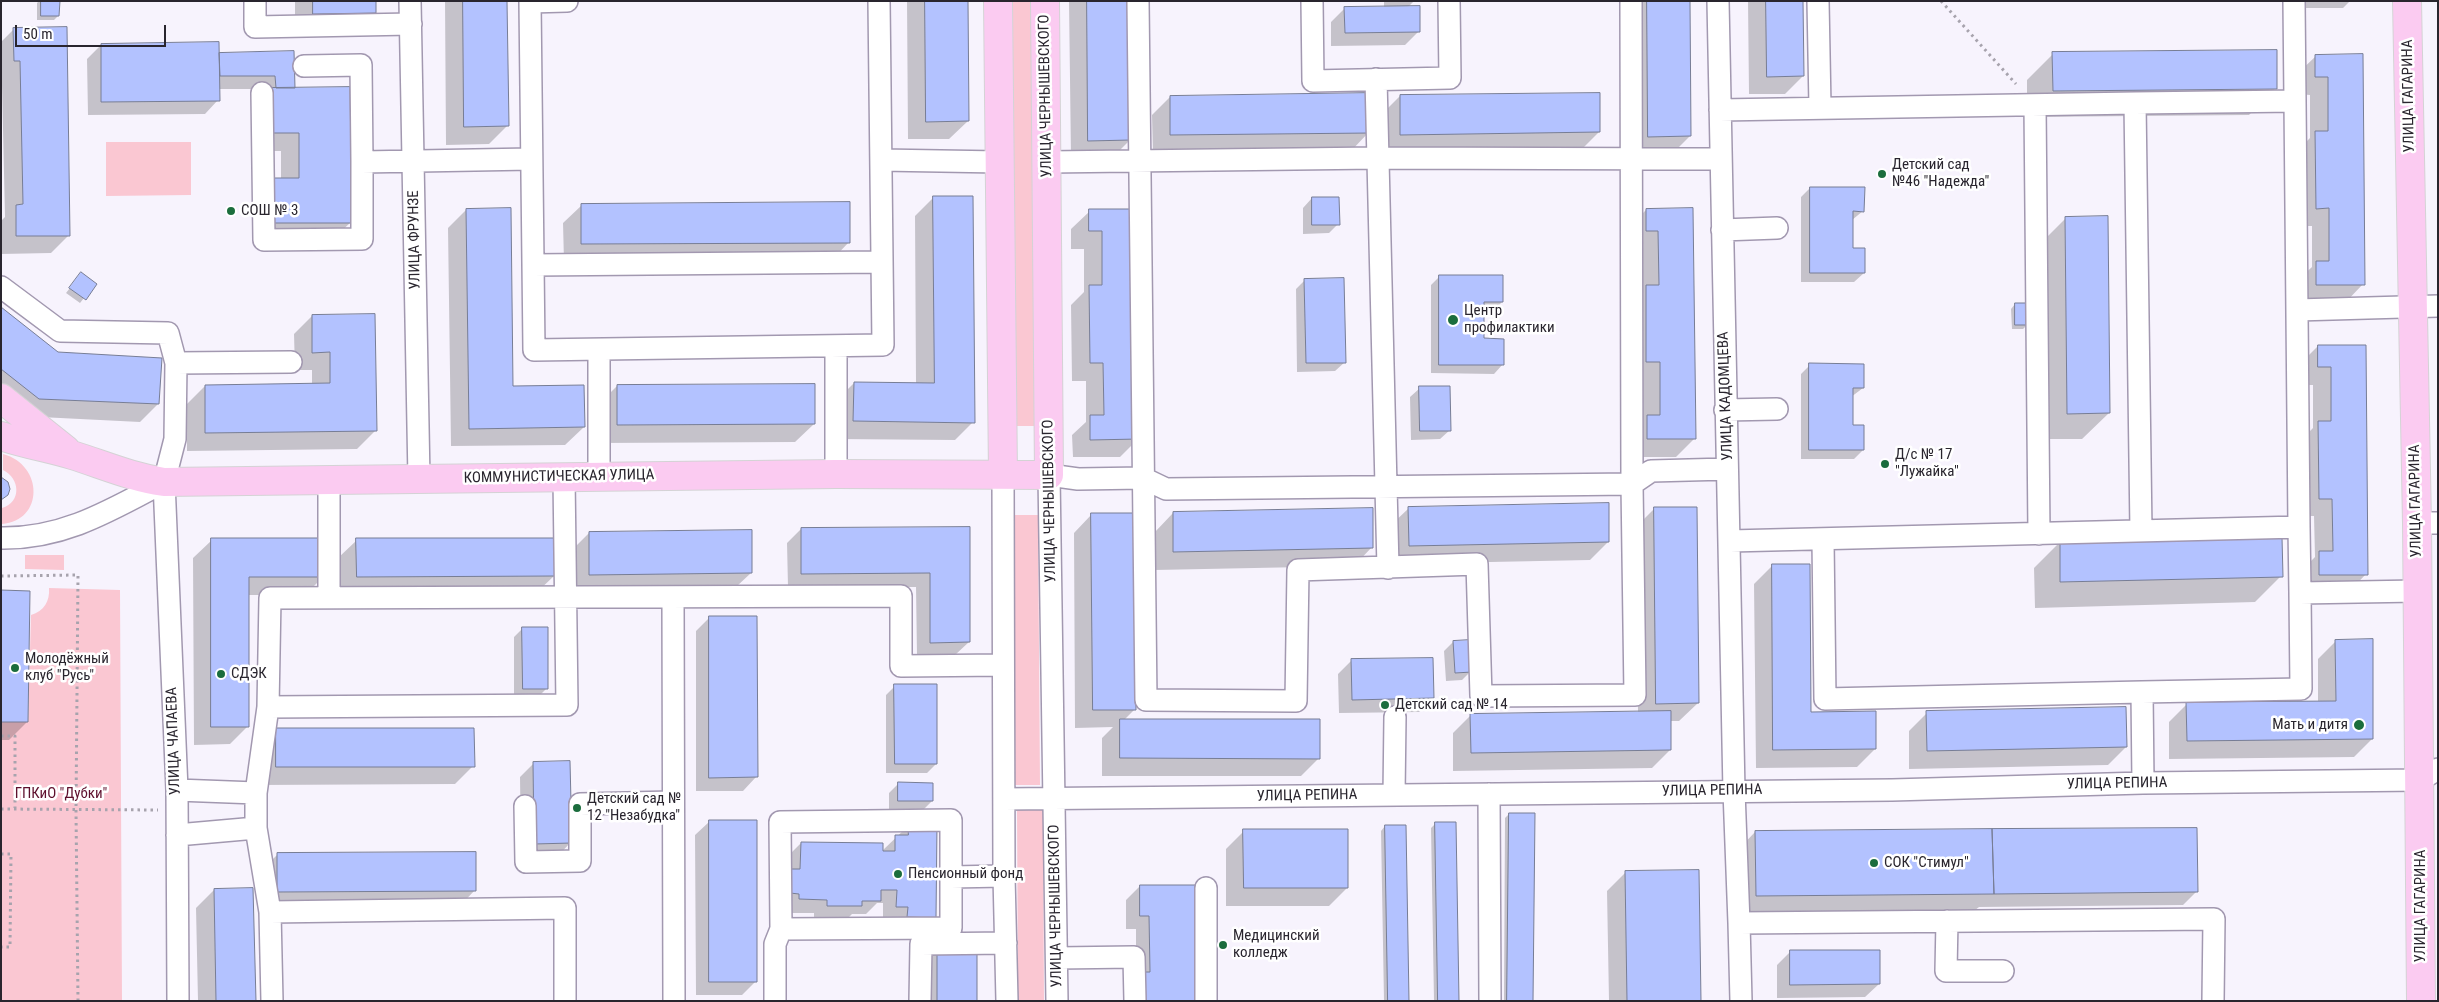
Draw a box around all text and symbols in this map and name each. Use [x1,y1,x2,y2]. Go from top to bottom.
street label: УЛИЦА ЧЕРНЫШЕВСКОГО [1036,14,1056,178]
scale bar [18,15,169,47]
text: 50 m [23,25,53,43]
street label: УЛИЦА ГАГАРИНА [2399,39,2419,153]
place label: Детский сад №46 "Надежда" [1892,156,1989,191]
marker: Детский сад №46 "Надежда" [1876,168,1888,180]
street label: УЛИЦА ФРУНЗЕ [405,190,425,290]
place label: СОШ № 3 [241,202,298,220]
marker: СОШ № 3 [225,205,237,217]
place label: Центр профилактики [1464,302,1555,337]
marker: Центр профилактики [1446,313,1460,327]
street label: УЛИЦА КАДОМЦЕВА [1715,331,1737,461]
street label: УЛИЦА ЧЕРНЫШЕВСКОГО [1040,419,1060,583]
street label: УЛИЦА ГАГАРИНА [2406,444,2426,558]
place label: Д/с № 17 "Лужайка" [1895,446,1959,481]
marker: Д/с № 17 "Лужайка" [1879,458,1891,470]
street label: КОММУНИСТИЧЕСКАЯ УЛИЦА [464,466,654,488]
place label: Молодёжный клуб "Русь" [25,650,109,685]
marker: Молодёжный клуб "Русь" [9,662,21,674]
place label: СДЭК [231,665,267,683]
marker: СДЭК [215,668,227,680]
street label: УЛИЦА ЧАПАЕВА [163,687,185,795]
place label: Детский сад № 14 [1395,696,1508,714]
marker: Детский сад № 14 [1379,699,1391,711]
place label: Мать и дитя [2272,716,2348,734]
marker: Мать и дитя [2352,718,2366,732]
street label: УЛИЦА РЕПИНА [2067,774,2167,794]
street label: УЛИЦА РЕПИНА [1662,781,1762,801]
park label: ГПКиО "Дубки" [15,785,107,803]
street label: УЛИЦА РЕПИНА [1257,786,1357,806]
place label: Детский сад № 12 "Незабудка" [587,790,681,825]
marker: Детский сад № 12 "Незабудка" [571,802,583,814]
street label: УЛИЦА ЧЕРНЫШЕВСКОГО [1046,824,1066,988]
street label: УЛИЦА ГАГАРИНА [2412,850,2430,962]
place label: СОК "Стимул" [1884,854,1969,872]
marker: СОК "Стимул" [1868,857,1880,869]
place label: Пенсионный фонд [908,865,1023,883]
marker: Пенсионный фонд [892,868,904,880]
place label: Медицинский колледж [1233,927,1320,962]
marker: Медицинский колледж [1217,939,1229,951]

